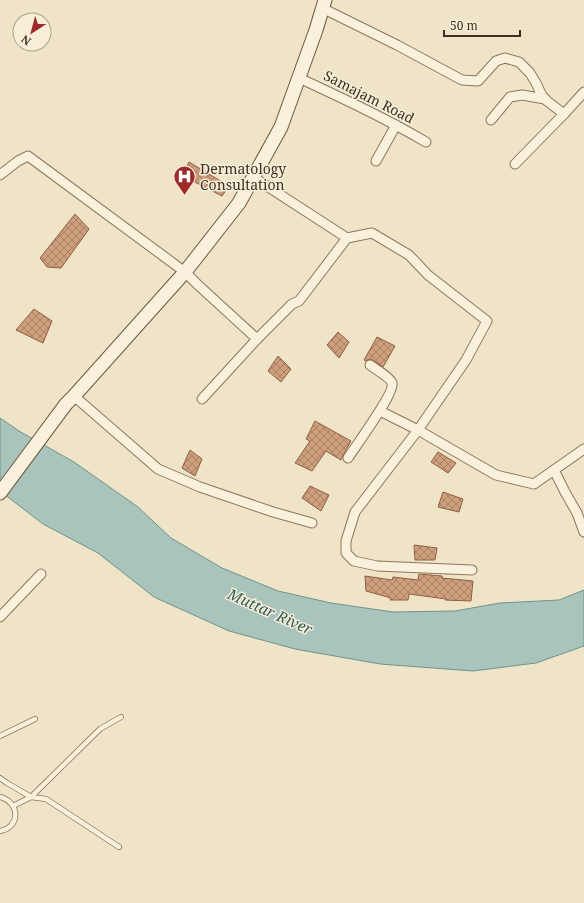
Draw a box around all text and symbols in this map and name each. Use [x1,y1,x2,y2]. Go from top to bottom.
north arrow [12,12,52,52]
scale bar [444,12,520,38]
text: 50 m [450,17,478,34]
text: N [18,32,34,49]
street label: Samajam Road [321,66,418,128]
place label: Dermatology Consultation [200,159,286,194]
hospital icon: Dermatology Consultation [171,164,197,197]
water label: Muttar River [224,583,317,639]

